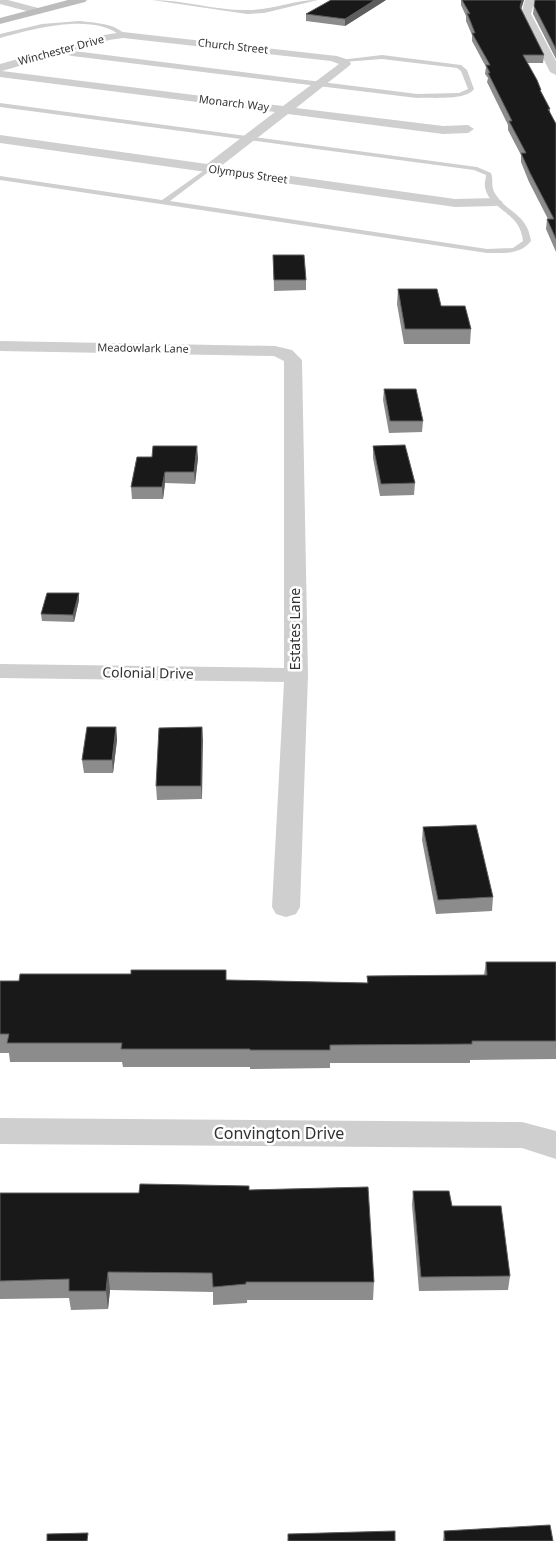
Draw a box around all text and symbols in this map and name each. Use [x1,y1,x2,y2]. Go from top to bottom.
street label: Winchester Drive [16,31,105,68]
street label: Church Street [197,34,269,57]
street label: Monarch Way [198,91,270,114]
street label: Olympus Street [208,161,289,186]
street label: Meadowlark Lane [97,339,189,356]
street label: Estates Lane [285,588,304,670]
street label: Colonial Drive [102,662,194,683]
street label: Convington Drive [214,1122,344,1144]

